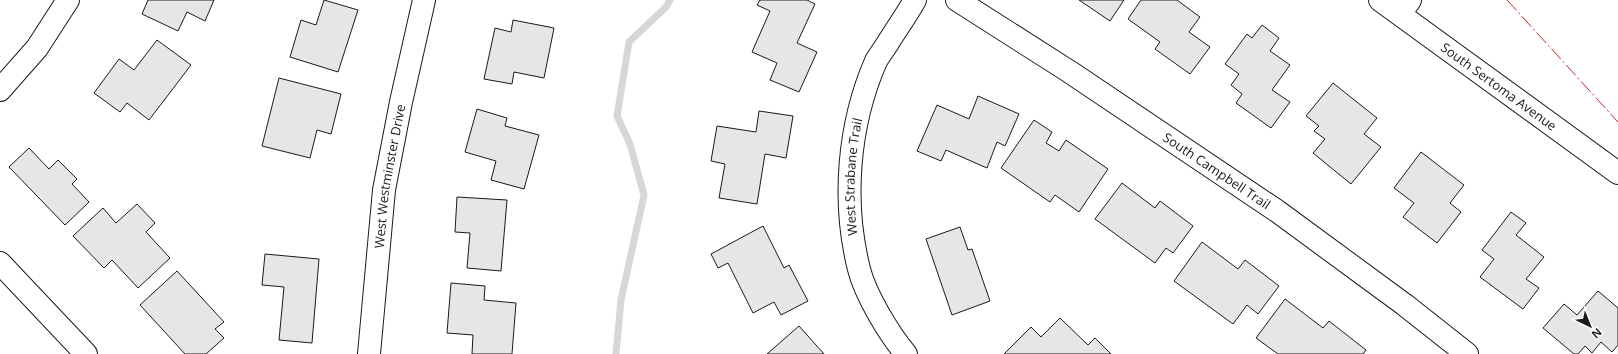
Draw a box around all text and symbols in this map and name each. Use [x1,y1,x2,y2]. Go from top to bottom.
street label: South Sertoma Avenue [1437,38,1561,135]
street label: West Westminster Drive [370,103,409,249]
street label: West Strabane Trail [841,116,866,237]
street label: South Campbell Trail [1160,128,1274,213]
north arrow [1570,306,1610,346]
text: N [1589,325,1606,342]

